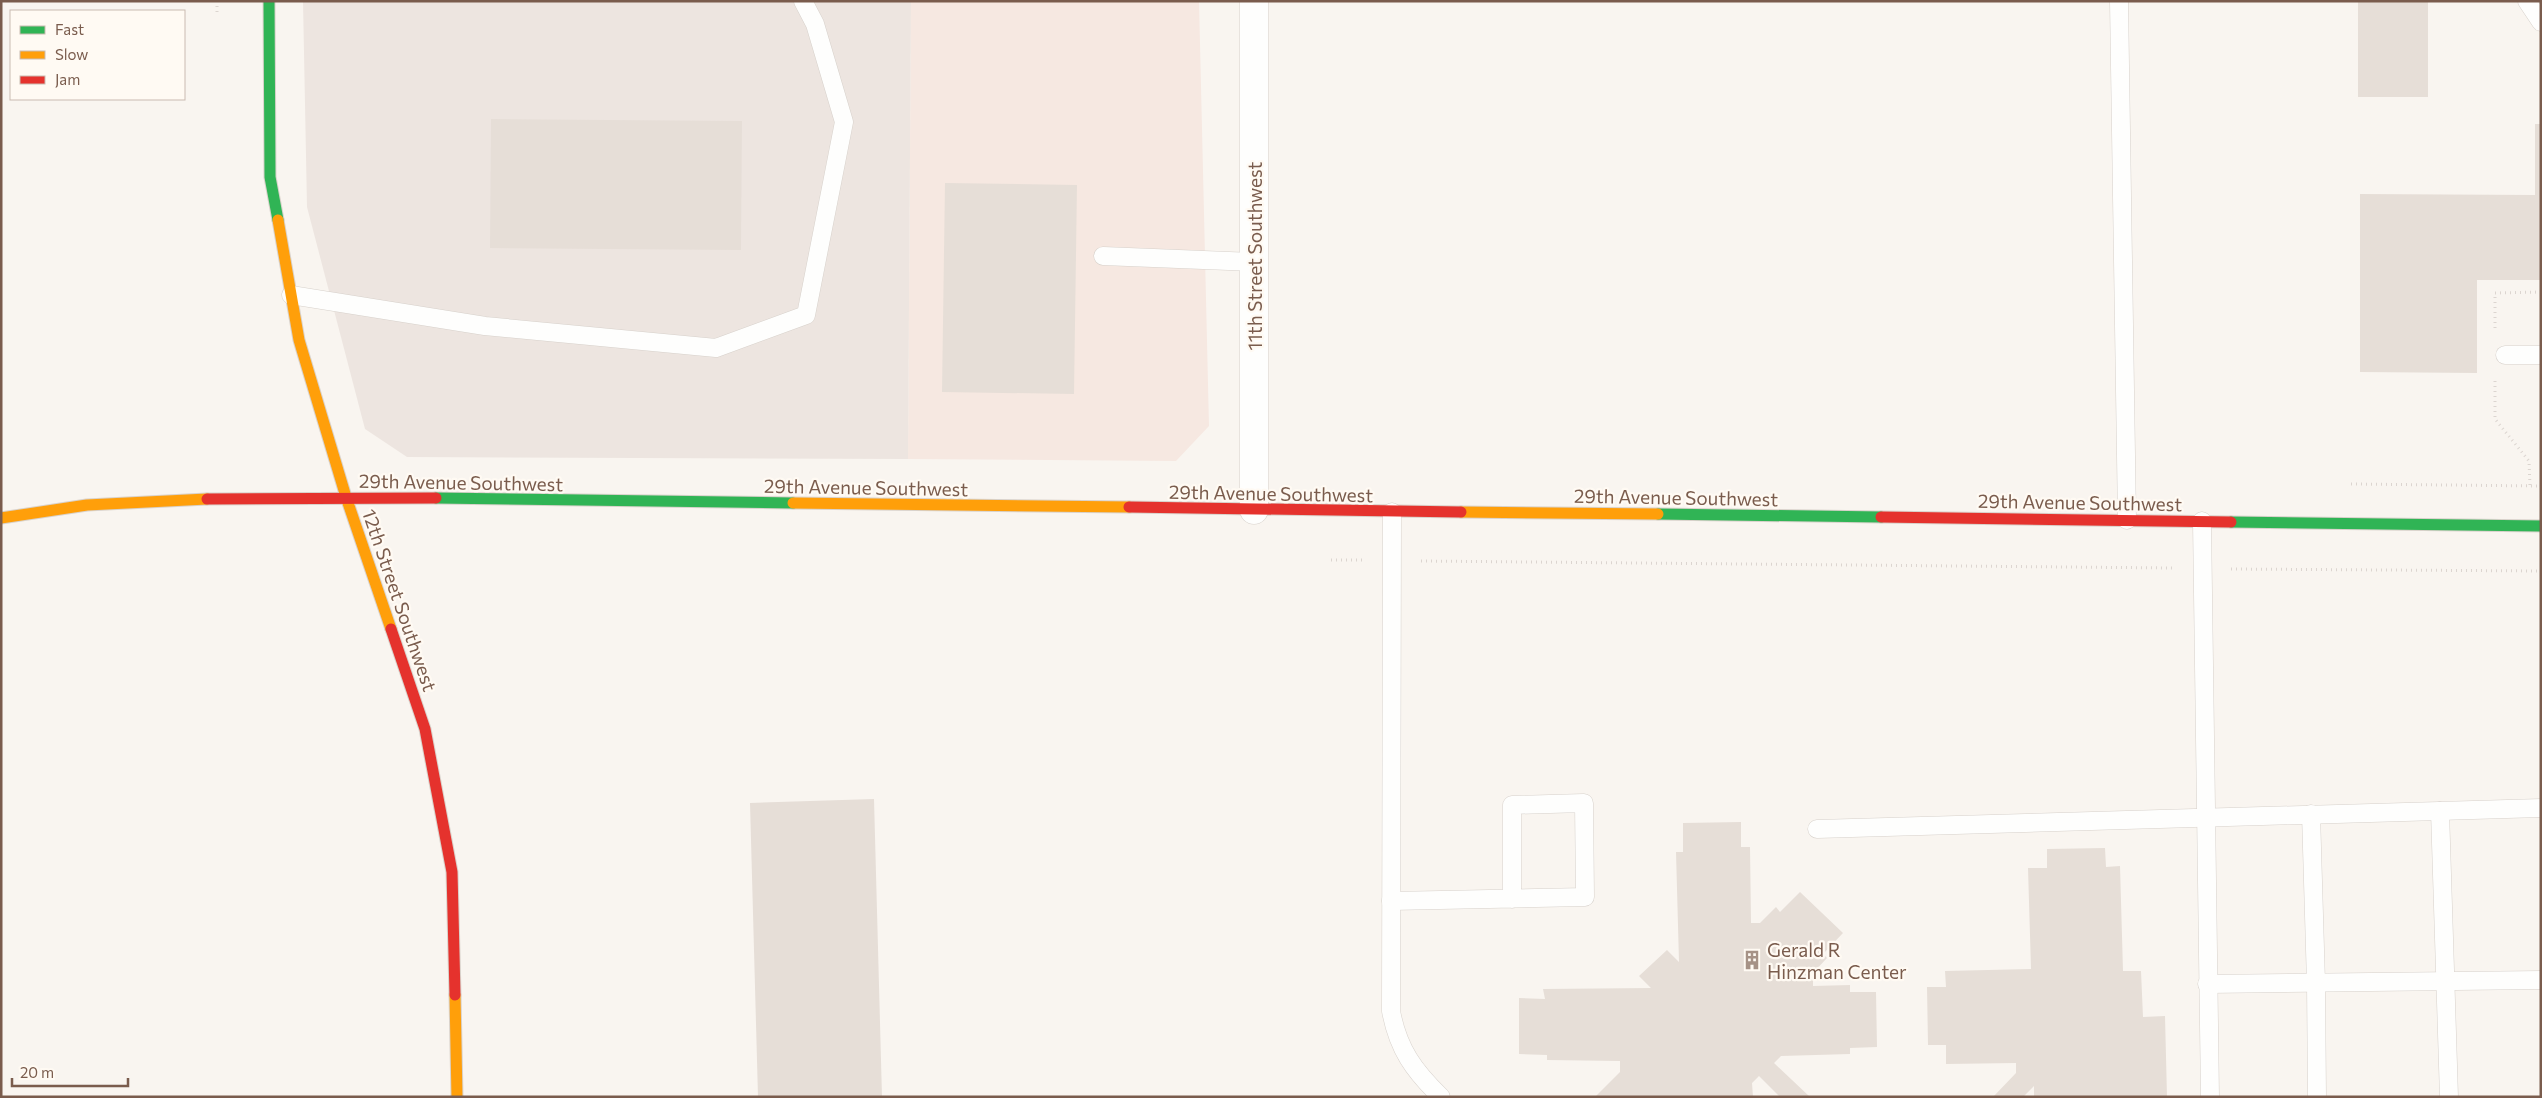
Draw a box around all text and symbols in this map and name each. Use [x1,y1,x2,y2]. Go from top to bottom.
legend [10,10,185,100]
text: Fast [55,20,84,38]
text: Slow [55,45,88,63]
text: Jam [55,70,80,88]
street label: 11th Street Southwest [1243,161,1266,350]
street label: 29th Avenue Southwest [359,469,563,495]
street label: 29th Avenue Southwest [764,474,968,500]
street label: 29th Avenue Southwest [1169,480,1373,506]
street label: 29th Avenue Southwest [1574,484,1778,510]
street label: 29th Avenue Southwest [1978,489,2182,515]
street label: 12th Street Southwest [358,506,442,694]
place label: Gerald R Hinzman Center [1767,938,1907,983]
building icon: Gerald R Hinzman Center [1741,949,1763,971]
scale bar [12,1056,129,1088]
text: 20 m [20,1063,54,1081]

